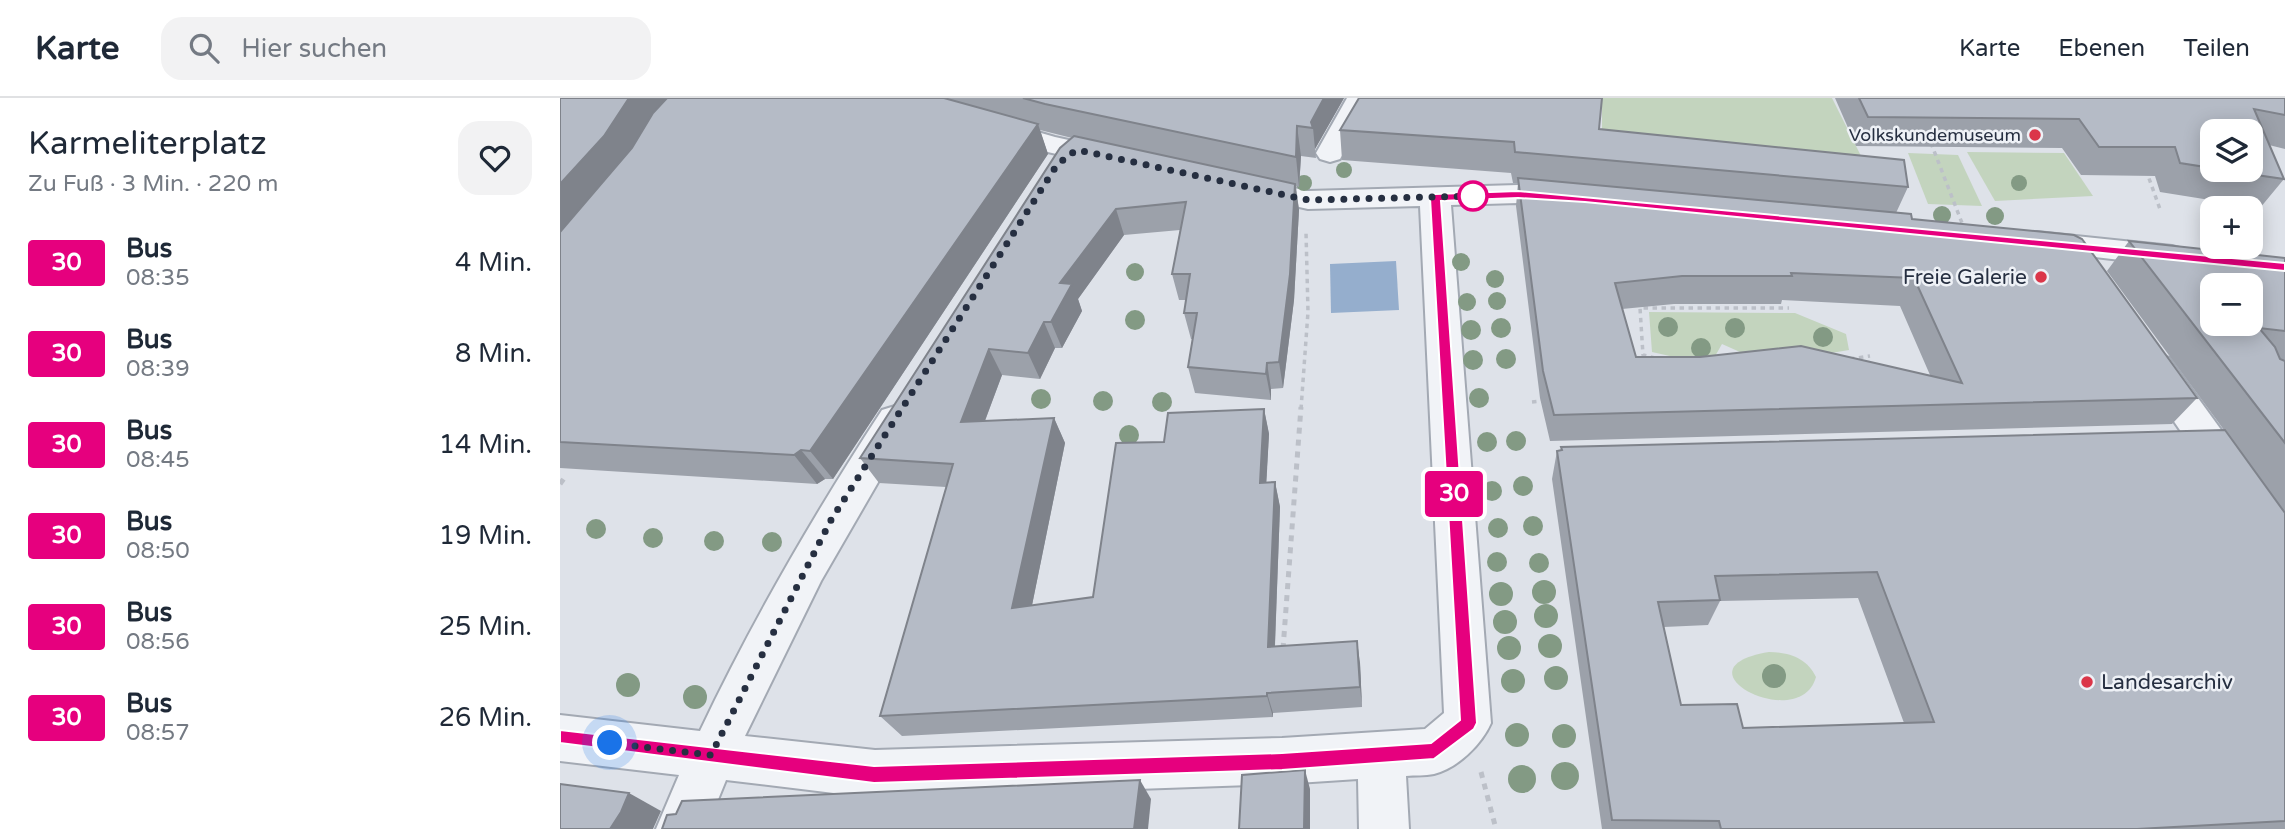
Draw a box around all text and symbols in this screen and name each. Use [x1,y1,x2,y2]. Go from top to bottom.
search box [161,17,651,80]
text: Karte [35,29,119,68]
icon: search [185,29,223,67]
text: Hier suchen [241,33,387,64]
text: Karte [1959,34,2020,63]
text: Ebenen [2058,34,2145,63]
text: Teilen [2183,34,2250,63]
map controls [2200,119,2263,336]
button: layers [2200,119,2263,182]
button: heart [458,121,532,195]
text: Karmeliterplatz [28,124,267,163]
place label: Volkskundemuseum [1849,124,2021,146]
marker: Volkskundemuseum [2027,127,2043,143]
text: Zu Fuß · 3 Min. · 220 m [28,170,278,198]
unlabelled marker [1458,181,1488,211]
button: + [2200,196,2263,259]
text: Bus [126,233,172,264]
text: 4 Min. [455,247,532,278]
text: 30 [51,248,82,277]
text: 08:35 [126,264,190,292]
place label: Freie Galerie [1903,265,2027,290]
marker: Freie Galerie [2033,269,2049,285]
button: − [2200,273,2263,336]
text: Bus [126,324,172,355]
text: 8 Min. [455,338,532,369]
text: 30 [51,339,82,368]
text: 08:39 [126,355,190,383]
text: Bus [126,415,172,446]
text: 14 Min. [439,429,532,460]
text: 30 [51,430,82,459]
text: 08:45 [126,446,190,474]
line badge: 30 [1422,471,1486,517]
text: 30 [1439,479,1469,508]
text: Bus [126,506,172,537]
text: 19 Min. [439,520,532,551]
text: 30 [51,521,82,550]
text: 08:50 [126,537,190,565]
text: Bus [126,597,172,628]
text: 25 Min. [439,611,532,642]
text: 30 [51,612,82,641]
text: 08:56 [126,628,190,656]
place label: Landesarchiv [2101,670,2233,695]
marker: Landesarchiv [2079,674,2095,690]
text: Bus [126,688,172,719]
text: 26 Min. [439,702,532,733]
text: 30 [51,703,82,732]
text: 08:57 [126,719,190,747]
your location [592,725,627,760]

